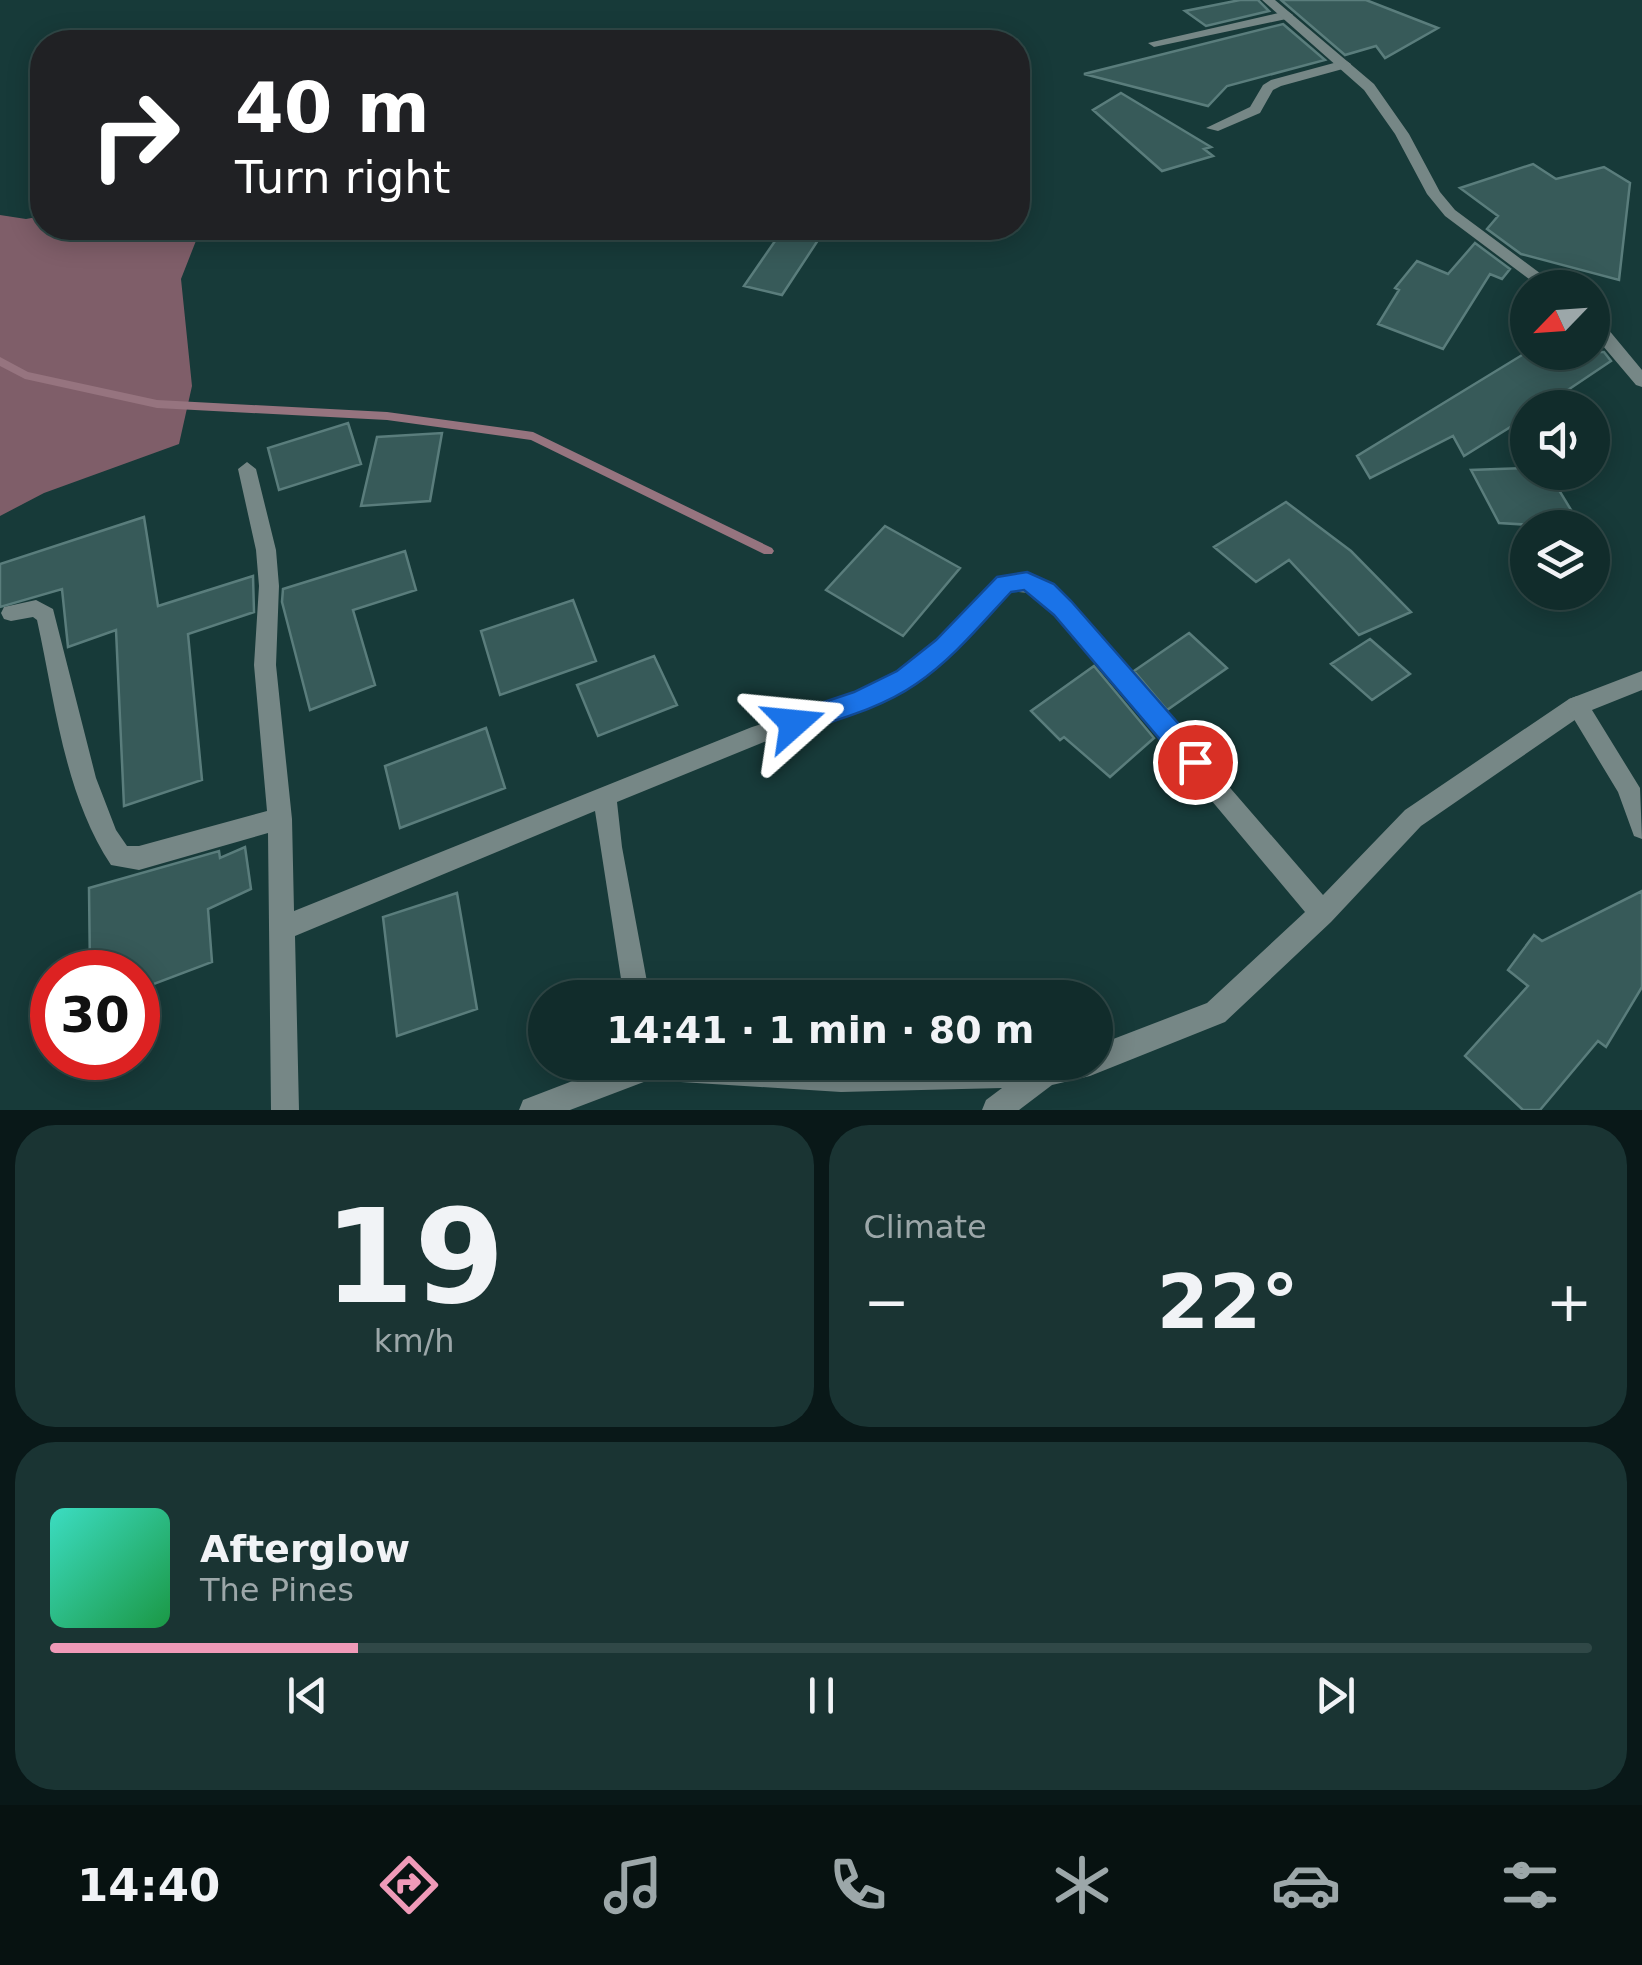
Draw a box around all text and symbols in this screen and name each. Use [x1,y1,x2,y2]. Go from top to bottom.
text: 40 m [235,67,430,149]
icon: right [70,70,200,200]
text: Turn right [235,151,450,204]
north arrow [1510,270,1610,370]
map controls [1510,270,1610,610]
button: sound [1510,390,1610,490]
button: layers [1510,510,1610,610]
position arrow [742,671,846,775]
pin [1153,720,1238,805]
icon: arrive [1168,735,1223,790]
speed limit sign: 30 [30,950,160,1080]
text: 14:41 · 1 min · 80 m [607,1008,1034,1052]
text: 19 [324,1181,505,1333]
text: Climate [864,1208,987,1246]
text: 22° [1157,1258,1299,1346]
text: − [864,1270,910,1334]
text: + [1546,1270,1592,1334]
text: km/h [374,1322,455,1360]
text: Afterglow [200,1527,410,1571]
text: The Pines [200,1571,354,1609]
icon: previous [280,1668,335,1723]
icon: pause [794,1668,849,1723]
icon: next [1308,1668,1363,1723]
icon: directions [374,1850,444,1920]
icon: music [598,1850,668,1920]
icon: phone [823,1850,893,1920]
icon: climate [1047,1850,1117,1920]
icon: car [1271,1850,1341,1920]
icon: filters [1495,1850,1565,1920]
text: 14:40 [77,1859,220,1912]

